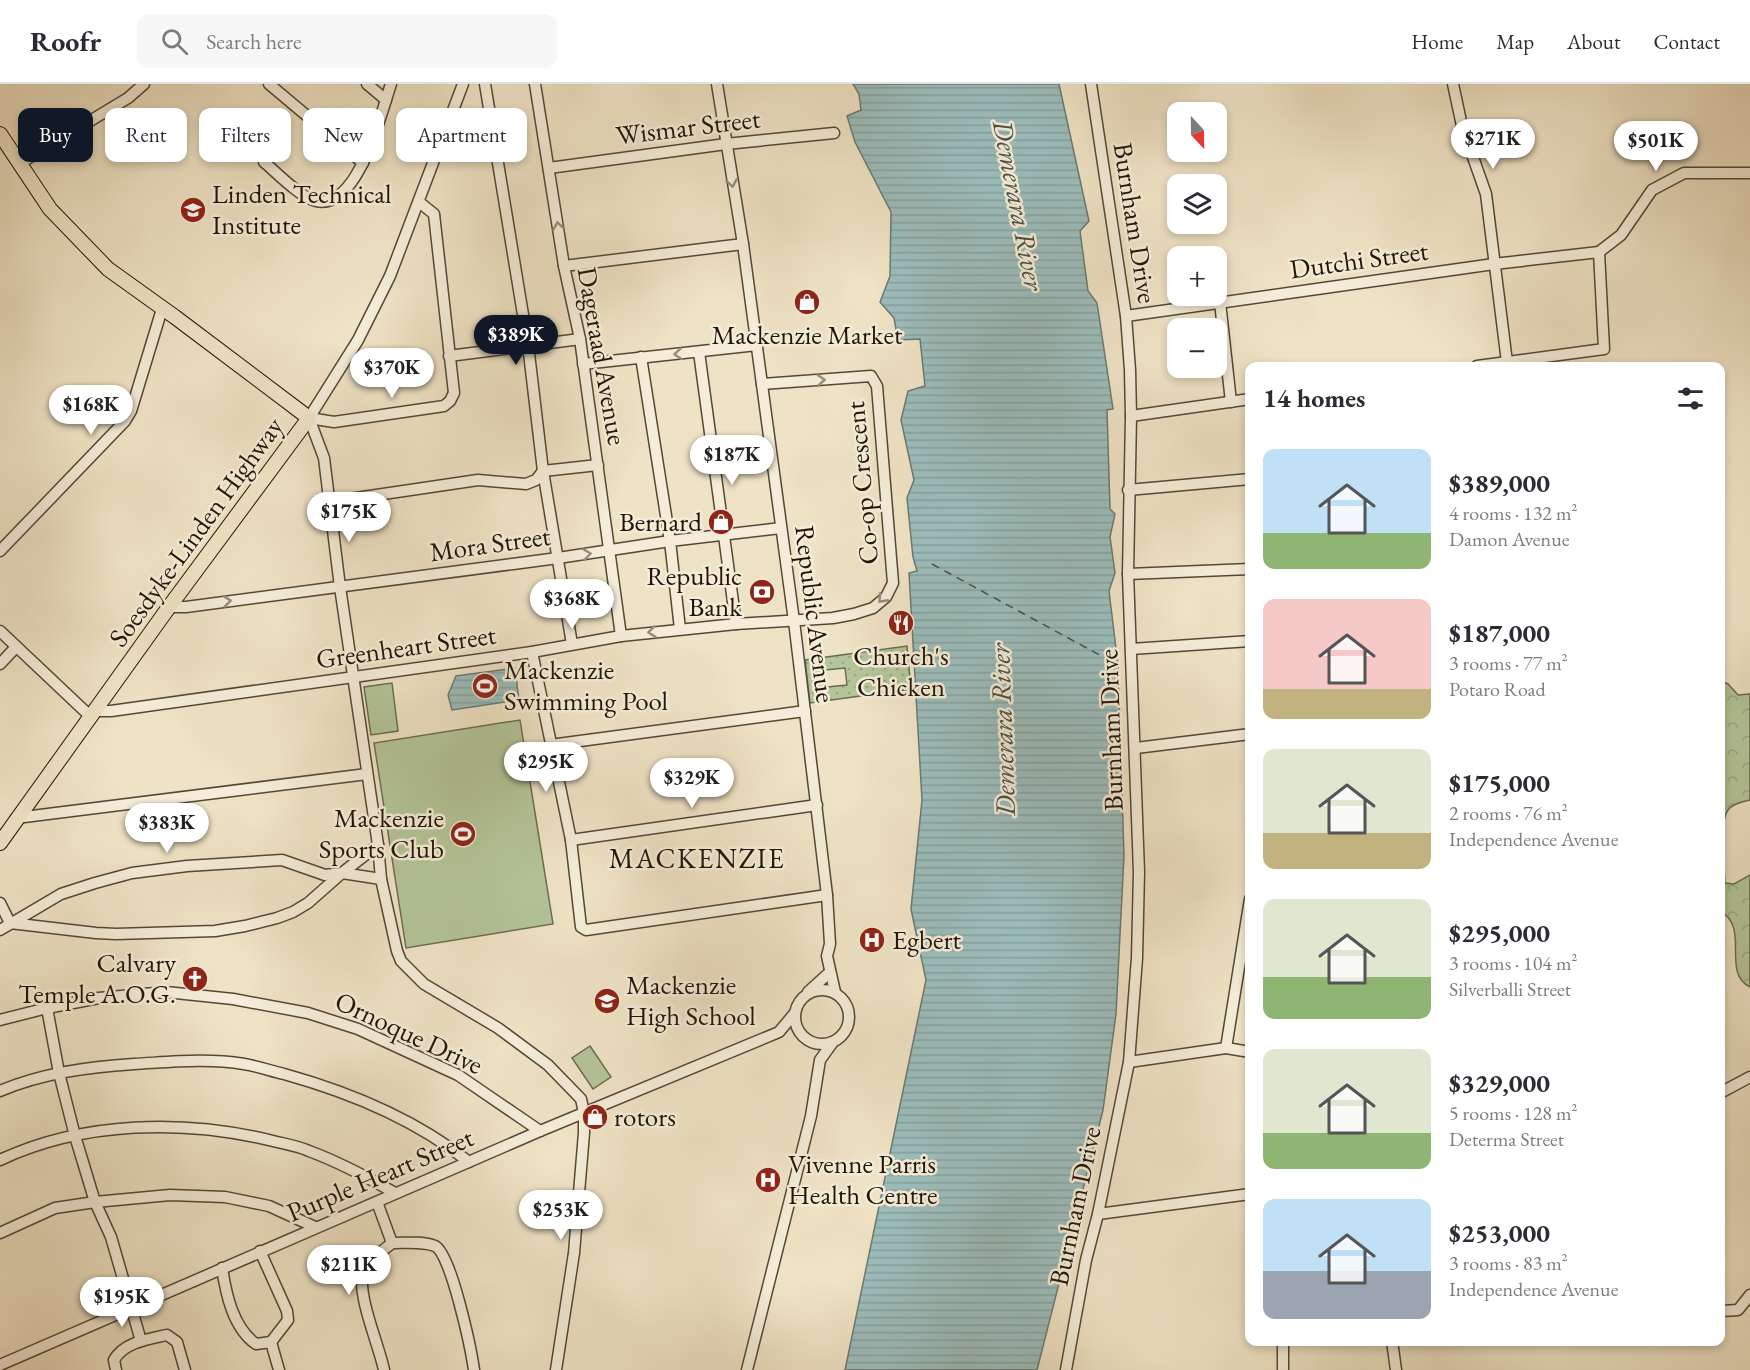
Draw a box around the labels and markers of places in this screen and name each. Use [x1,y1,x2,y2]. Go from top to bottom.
pin: $271K [1451,119,1535,170]
pin: $501K [1614,121,1698,172]
place label: Linden Technical Institute [212,176,392,242]
school or university icon: Linden Technical Institute [178,195,208,225]
shop icon: Mackenzie Market [792,287,822,317]
pin: $389K [474,315,558,366]
place label: Mackenzie Market [712,317,903,352]
pin: $370K [350,348,434,399]
pin: $168K [49,385,133,436]
pin: $187K [690,435,774,486]
pin: $175K [307,492,391,543]
place label: Bernard [619,504,702,539]
shop icon: Bernard [706,507,736,537]
place label: Republic Bank [646,558,742,624]
bank icon: Republic Bank [747,577,777,607]
pin: $368K [530,579,614,630]
restaurant icon: Church's Chicken [886,608,916,638]
place label: Church's Chicken [853,638,949,704]
place label: Mackenzie Swimming Pool [504,652,668,718]
sports icon: Mackenzie Swimming Pool [470,671,500,701]
pin: $295K [504,742,588,793]
pin: $329K [650,758,734,809]
place label: Mackenzie Sports Club [319,800,444,866]
pin: $383K [125,803,209,854]
sports icon: Mackenzie Sports Club [448,819,478,849]
place label: Egbert [892,922,961,957]
hospital icon: Egbert [857,925,887,955]
place label: Calvary Temple A.O.G. [18,945,176,1011]
church icon: Calvary Temple A.O.G. [180,964,210,994]
place label: Mackenzie High School [626,967,756,1033]
school or university icon: Mackenzie High School [592,986,622,1016]
place label: rotors [614,1099,676,1134]
shop icon: rotors [580,1102,610,1132]
place label: Vivenne Parris Health Centre [788,1146,937,1212]
hospital icon: Vivenne Parris Health Centre [753,1165,783,1195]
pin: $253K [519,1190,603,1241]
pin: $211K [307,1245,391,1296]
pin: $195K [80,1277,164,1328]

